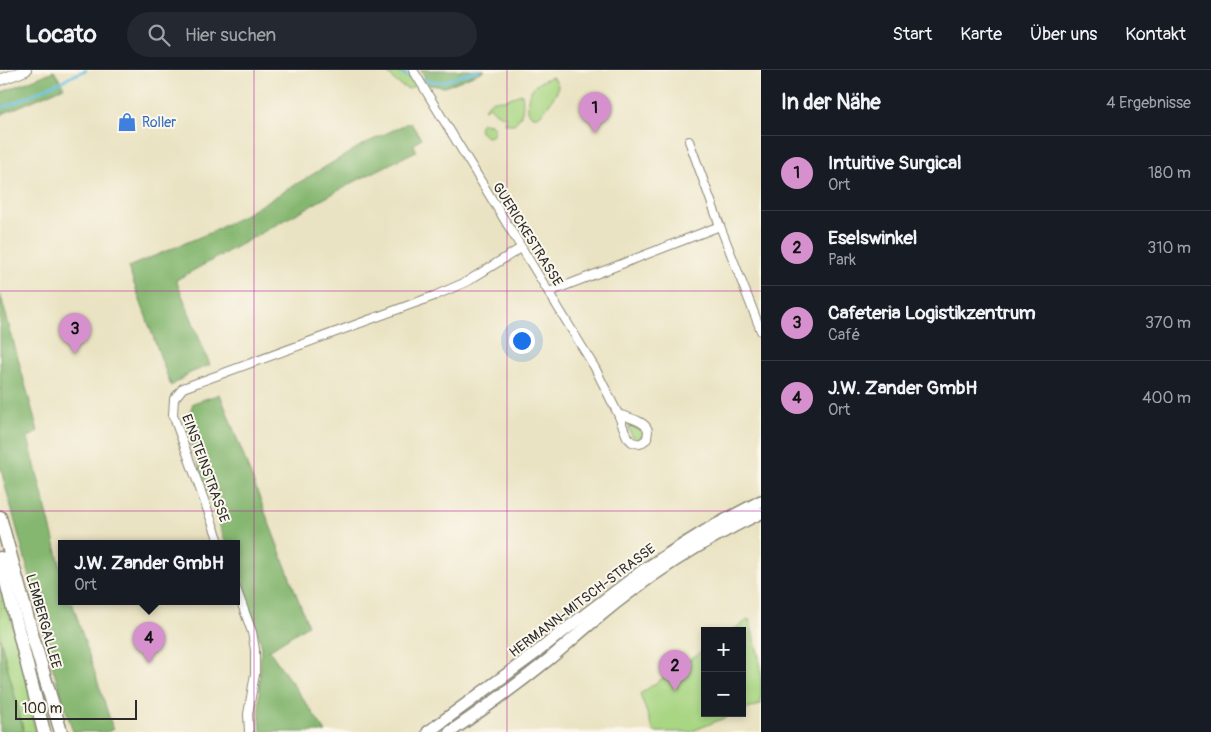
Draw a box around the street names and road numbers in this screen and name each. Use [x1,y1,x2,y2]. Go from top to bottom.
street label: GUERICKESTRASSE [489,179,566,289]
street label: EINSTEINSTRASSE [178,412,233,525]
street label: HERMANN-MITSCH-STRASSE [506,540,659,661]
street label: LEMBERGALLEE [22,572,65,670]

